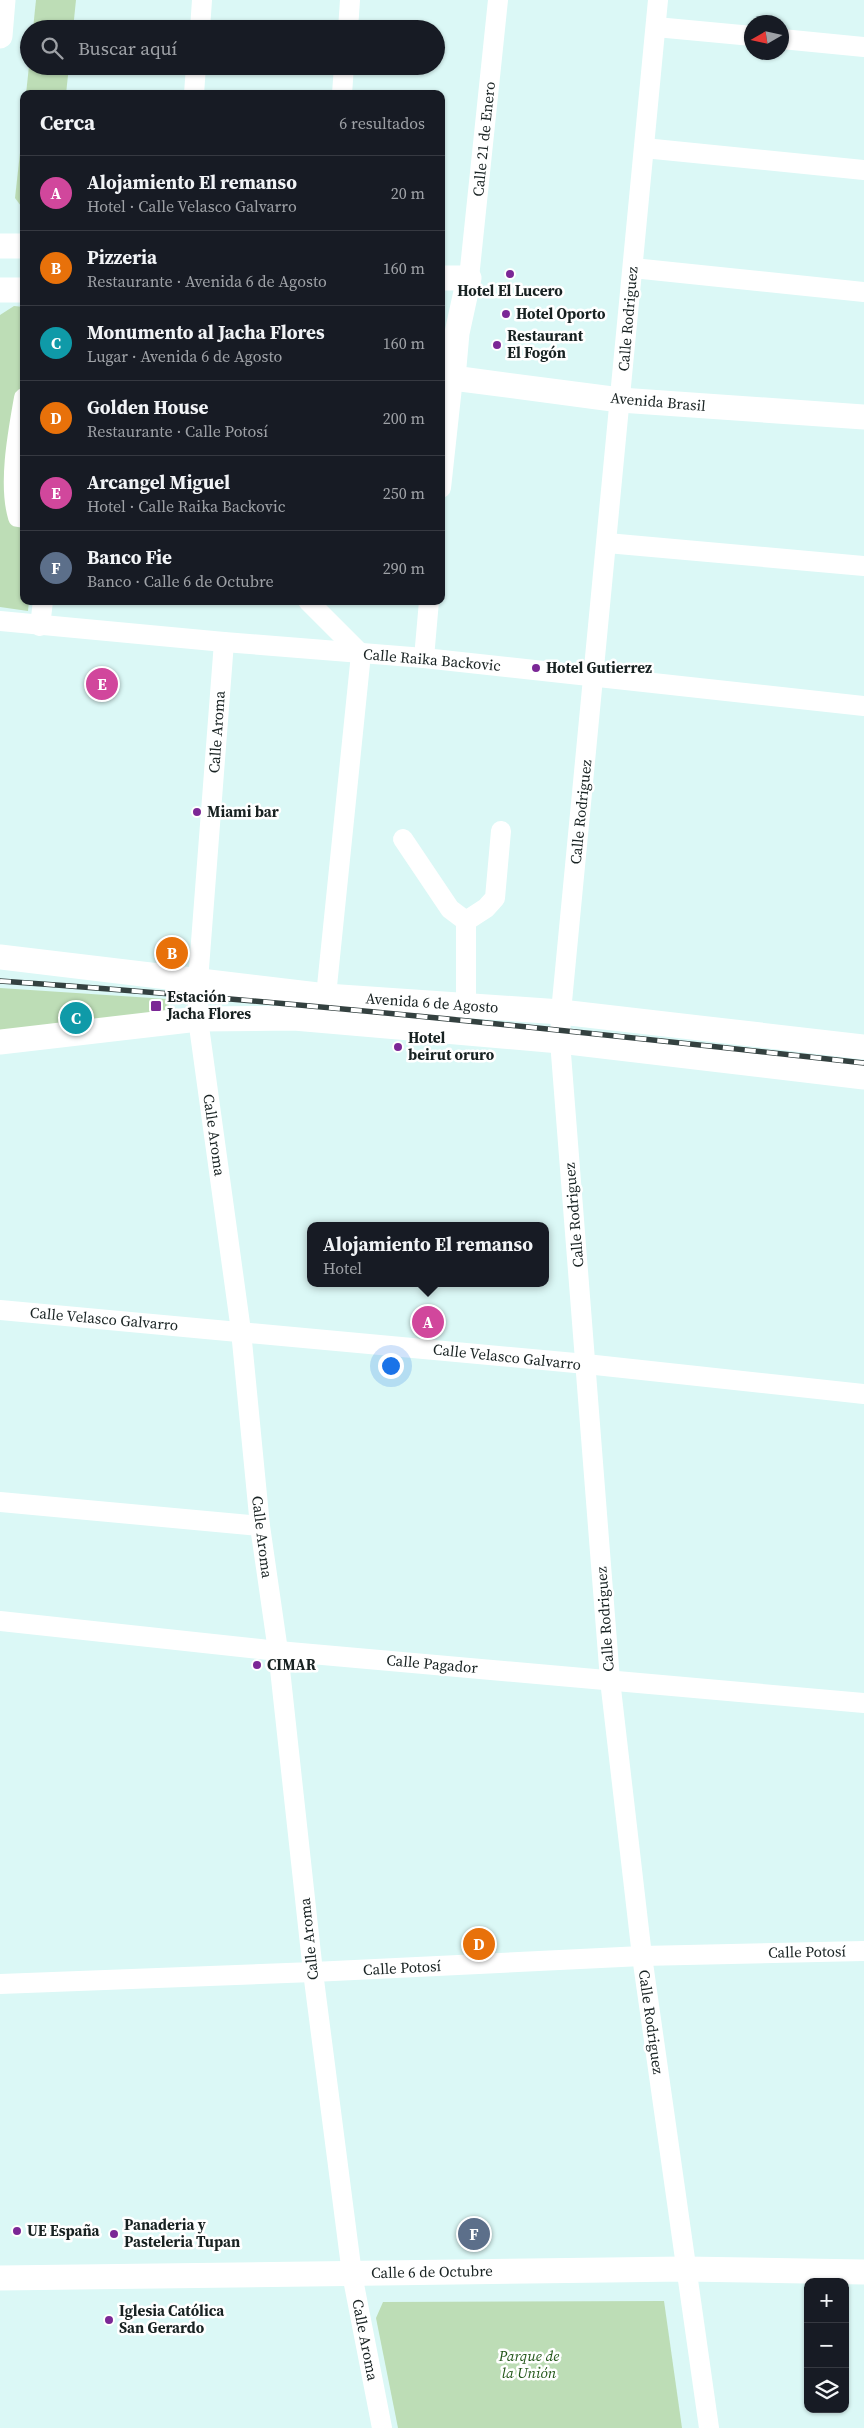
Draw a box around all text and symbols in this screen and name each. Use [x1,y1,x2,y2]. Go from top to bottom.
north arrow [744,15,789,60]
search box [20,20,445,75]
icon: search [38,34,66,62]
text: Buscar aquí [78,35,177,61]
street label: Calle 21 de Enero [467,80,500,198]
text: Cerca [40,108,95,137]
text: 6 resultados [339,112,425,134]
text: Alojamiento El remanso [87,169,297,195]
text: A [51,182,61,204]
text: 20 m [391,182,425,204]
text: Hotel · Calle Velasco Galvarro [87,195,297,217]
text: Pizzeria [87,244,157,270]
text: B [51,257,61,279]
text: 160 m [383,257,425,279]
street label: Calle Rodriguez [612,265,643,372]
marker: Hotel El Lucero [504,268,516,280]
text: Restaurante · Avenida 6 de Agosto [87,270,327,292]
place label: Hotel El Lucero [457,280,563,301]
place label: Hotel Oporto [516,303,606,324]
marker: Hotel Oporto [500,308,512,320]
text: Monumento al Jacha Flores [87,319,325,345]
place label: Restaurant El Fogón [507,325,584,363]
text: C [51,332,61,354]
text: 160 m [383,332,425,354]
marker: Restaurant El Fogón [491,339,503,351]
text: Lugar · Avenida 6 de Agosto [87,345,282,367]
street label: Avenida Brasil [609,387,707,416]
text: Golden House [87,394,208,420]
text: D [50,407,62,429]
text: 200 m [383,407,425,429]
text: Restaurante · Calle Potosí [87,420,268,442]
text: Arcangel Miguel [87,469,230,495]
text: E [51,482,61,504]
text: 250 m [383,482,425,504]
text: Hotel · Calle Raika Backovic [87,495,285,517]
text: Banco Fie [87,544,172,570]
text: F [51,557,61,579]
text: 290 m [383,557,425,579]
text: Banco · Calle 6 de Octubre [87,570,274,592]
street label: Calle Raika Backovic [362,643,502,676]
place label: Hotel Gutierrez [546,657,652,678]
marker: Hotel Gutierrez [530,662,542,674]
pin: E [86,665,118,703]
street label: Calle Aroma [203,690,230,774]
street label: Calle Rodriguez [565,758,596,865]
place label: Miami bar [207,801,279,822]
marker: Miami bar [191,806,203,818]
pin: B [156,934,188,972]
place label: Estación Jacha Flores [166,986,251,1024]
street label: Avenida 6 de Agosto [365,987,499,1018]
pin: C [60,999,92,1037]
marker: Estación Jacha Flores [149,999,163,1013]
place label: Hotel beirut oruro [408,1027,495,1065]
marker: Hotel beirut oruro [392,1041,404,1053]
street label: Calle Aroma [198,1093,231,1178]
street label: Calle Rodriguez [558,1162,589,1268]
popup [307,1222,549,1287]
text: Alojamiento El remanso [323,1231,533,1257]
text: Hotel [323,1257,362,1279]
street label: Calle Velasco Galvarro [29,1302,179,1335]
pin: A [412,1303,444,1341]
street label: Calle Velasco Galvarro [432,1338,582,1375]
your location [378,1353,404,1379]
street label: Calle Aroma [247,1495,278,1580]
street label: Calle Rodriguez [590,1566,619,1672]
street label: Calle Pagador [385,1649,479,1678]
place label: CIMAR [267,1654,317,1675]
marker: CIMAR [251,1659,263,1671]
street label: Calle Aroma [294,1896,323,1981]
pin: D [463,1925,495,1963]
street label: Calle Potosí [768,1940,847,1963]
street label: Calle Potosí [363,1955,442,1980]
street label: Calle Rodriguez [634,1968,669,2076]
place label: Panaderia y Pasteleria Tupan [124,2214,240,2252]
pin: F [458,2215,490,2253]
place label: UE España [27,2220,101,2241]
marker: UE España [11,2225,23,2237]
marker: Panaderia y Pasteleria Tupan [108,2228,120,2240]
street label: Calle 6 de Octubre [371,2260,493,2283]
map controls [804,2278,849,2413]
button: + [804,2278,849,2323]
street label: Calle Aroma [347,2297,384,2383]
place label: Iglesia Católica San Gerardo [119,2300,225,2338]
marker: Iglesia Católica San Gerardo [103,2314,115,2326]
button: − [804,2323,849,2368]
park label: Parque de la Unión [498,2345,559,2383]
button: layers [804,2368,849,2413]

